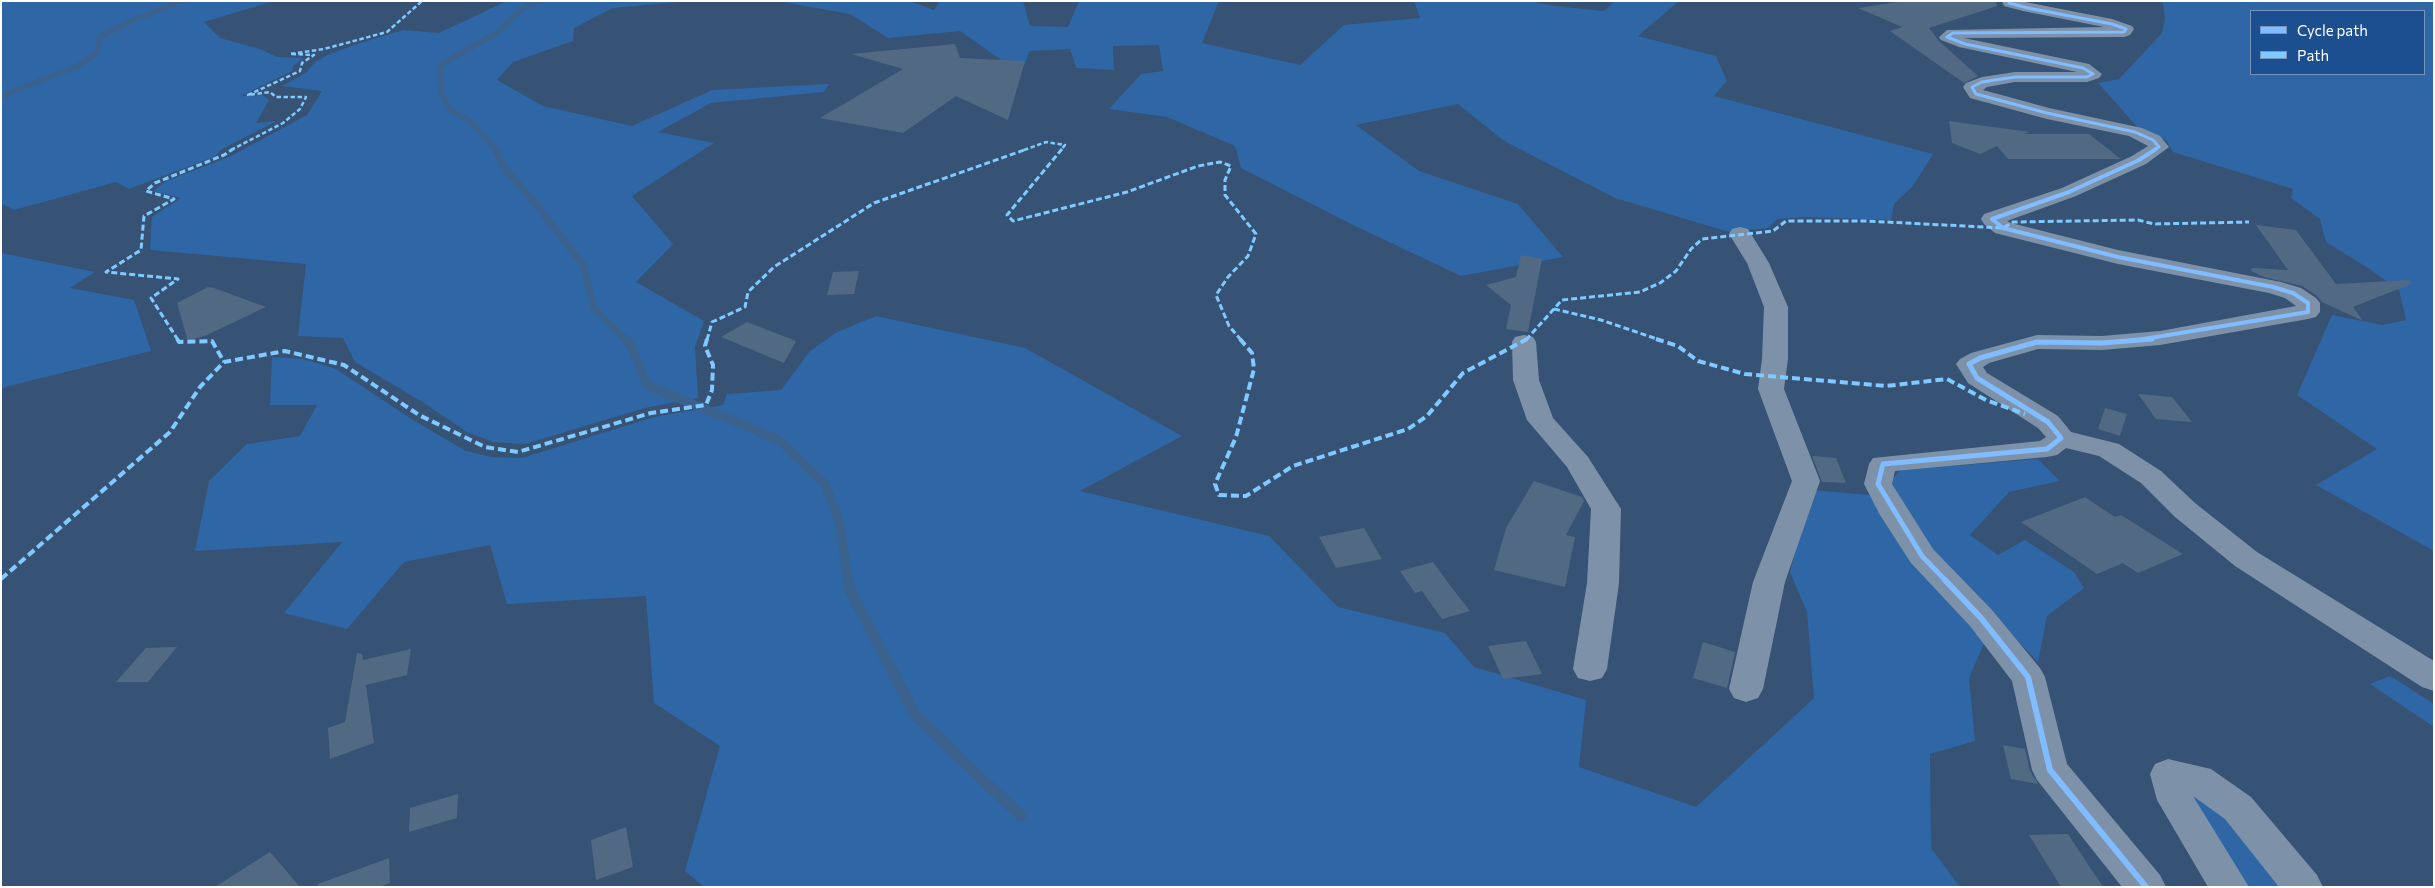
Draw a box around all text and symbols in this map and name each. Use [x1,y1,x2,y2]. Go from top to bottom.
legend [2250,10,2425,75]
text: Cycle path [2297,21,2368,39]
text: Path [2297,46,2329,64]

